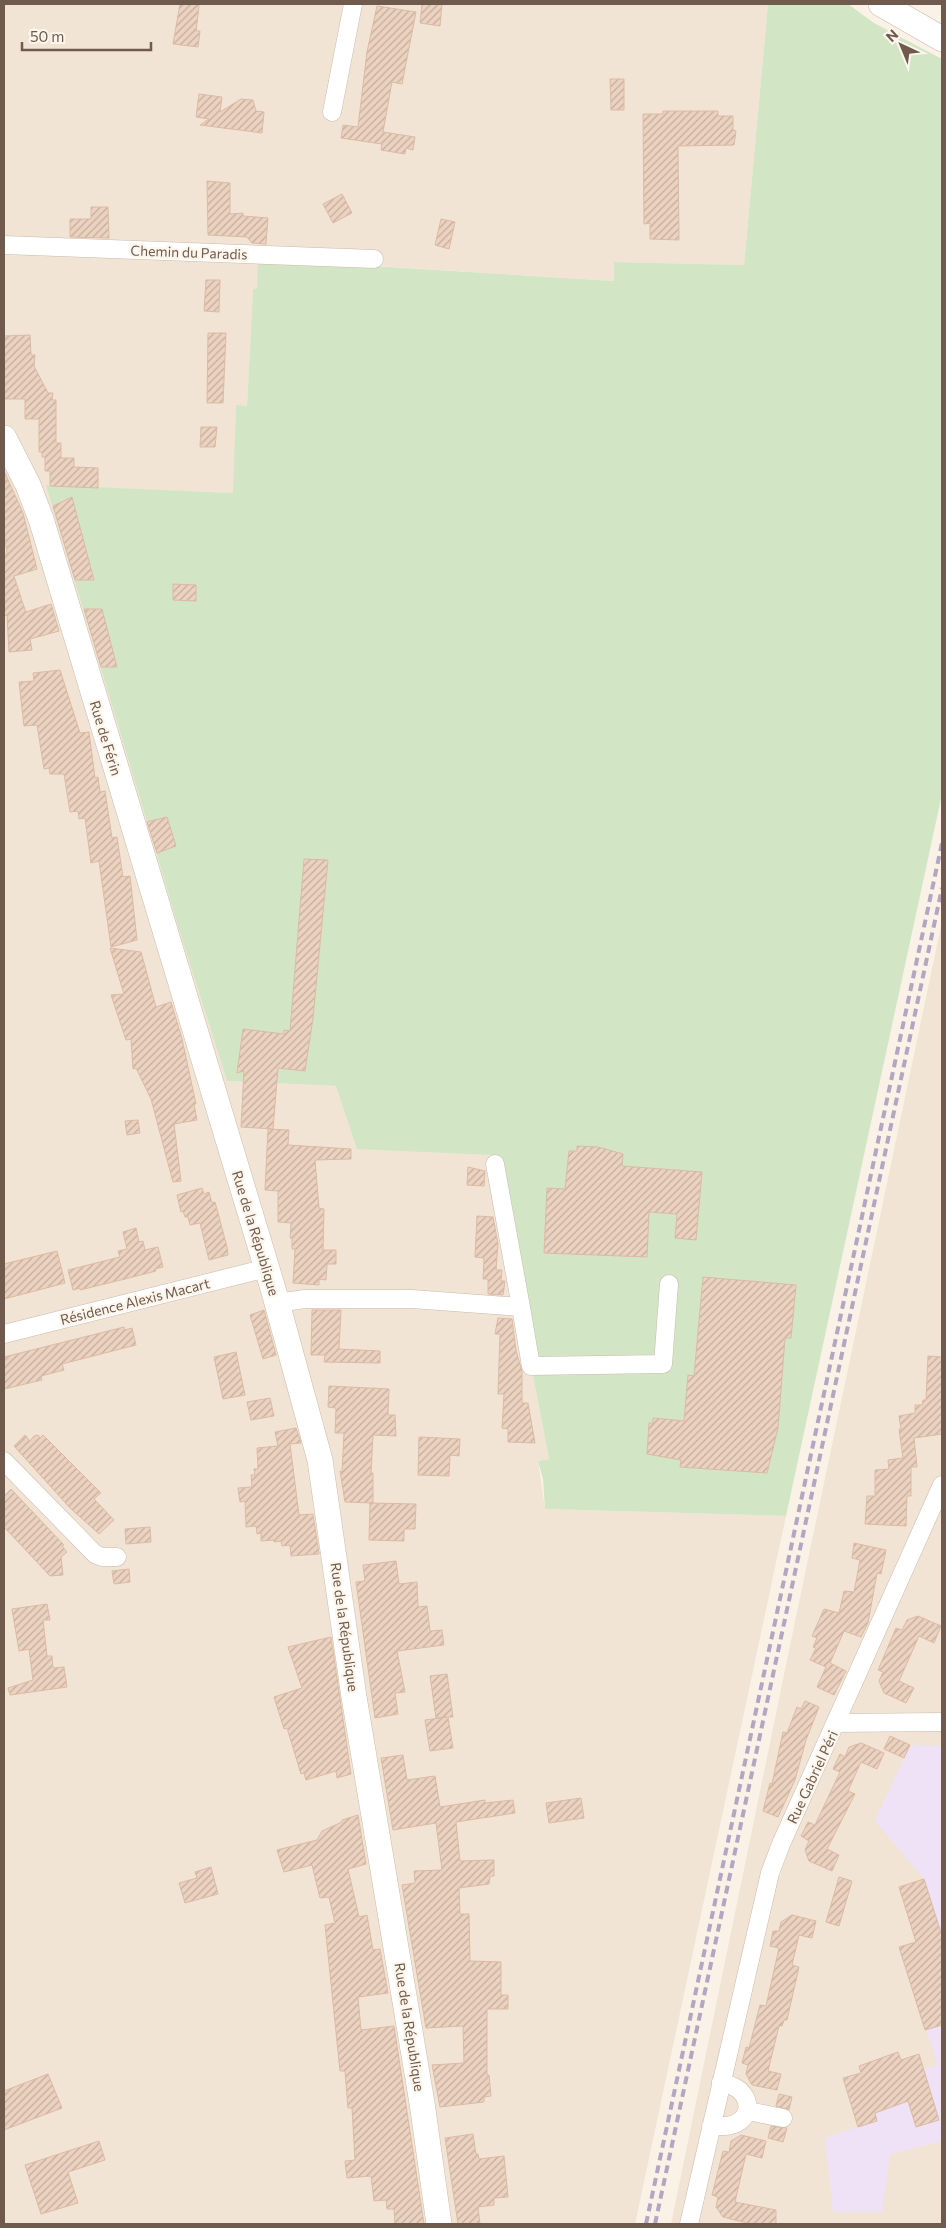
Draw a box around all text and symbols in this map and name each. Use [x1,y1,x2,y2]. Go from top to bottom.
scale bar [22,20,151,52]
north arrow [876,20,926,70]
text: N [882,26,901,45]
text: 50 m [30,27,64,45]
street label: Chemin du Paradis [130,241,248,263]
street label: Rue de Férin [87,698,125,778]
street label: Rue de la République [229,1168,283,1298]
street label: Résidence Alexis Macart [58,1274,212,1328]
street label: Rue de la République [328,1561,362,1693]
street label: Rue Gabriel Péri [783,1728,841,1826]
street label: Rue de la République [391,1961,429,2093]

